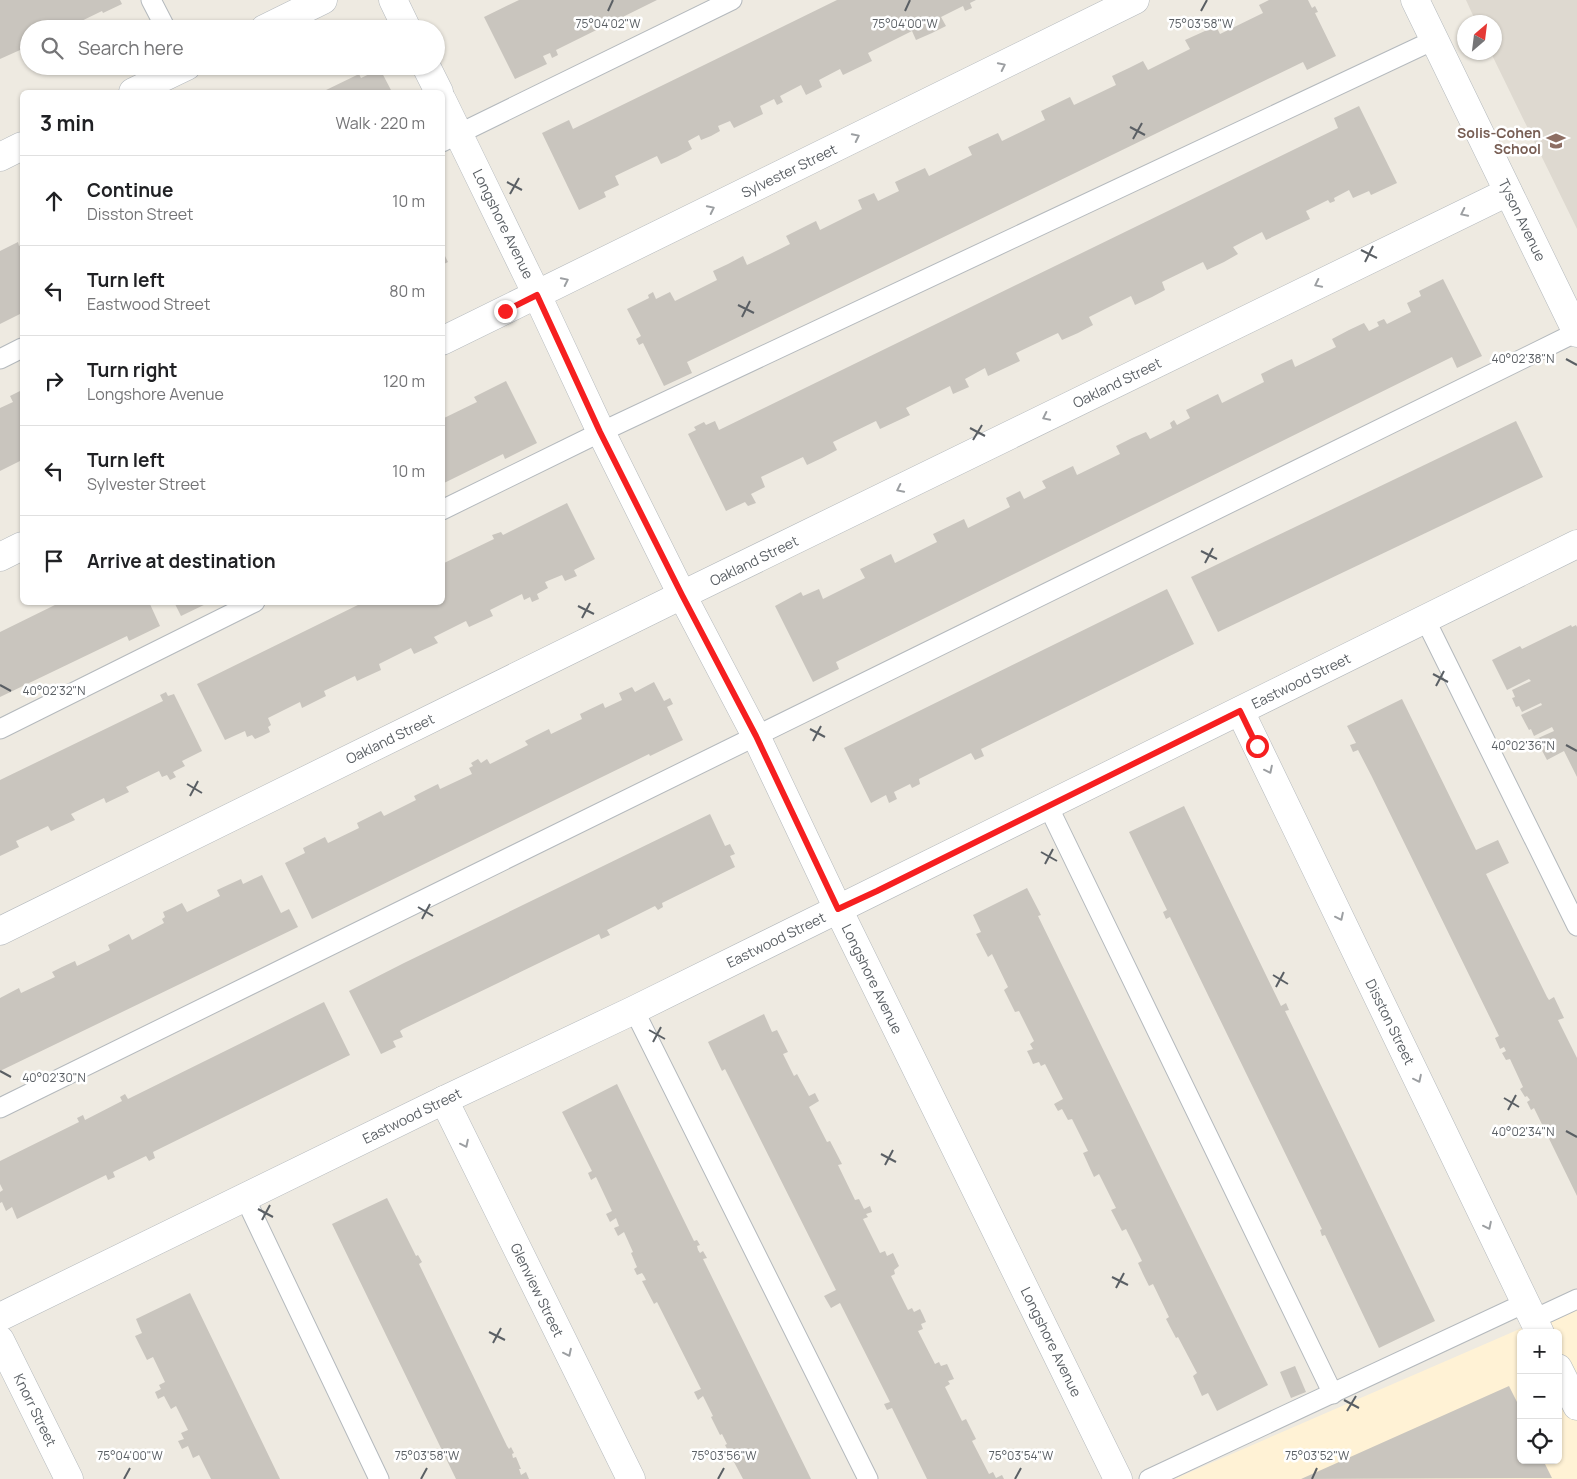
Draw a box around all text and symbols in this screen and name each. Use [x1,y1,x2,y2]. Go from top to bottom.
text: 75°04'02"W [575,15,641,32]
text: 75°04'00"W [872,15,939,32]
text: 75°03'58"W [1169,15,1234,32]
north arrow [1457,15,1502,60]
search box [20,20,445,75]
icon: search [38,34,66,62]
text: Search here [78,35,184,61]
one-way arrow [997,62,1006,72]
text: 3 min [40,109,94,137]
text: Walk · 220 m [335,112,425,134]
place label: Solis-Cohen School [1457,123,1541,158]
school or university icon: Solis-Cohen School [1545,130,1567,152]
one-way arrow [851,133,860,144]
street label: Sylvester Street [738,139,840,202]
street label: Longshore Avenue [469,166,538,282]
street label: Tyson Avenue [1494,175,1551,264]
text: Continue [87,177,173,203]
icon: ahead [40,187,68,215]
text: 10 m [392,190,425,212]
text: Disston Street [87,203,194,225]
one-way arrow [705,205,714,215]
one-way arrow [1460,207,1469,217]
text: Turn left [87,267,165,293]
icon: left [40,277,68,305]
one-way arrow [560,277,569,287]
one-way arrow [1314,278,1323,289]
text: 80 m [389,280,425,302]
text: Eastwood Street [87,293,210,315]
route end [494,300,517,323]
text: 40°02'38"N [1491,350,1555,367]
street label: Oakland Street [1069,353,1165,412]
text: Turn right [87,357,177,383]
icon: right [40,367,68,395]
text: 120 m [383,370,425,392]
text: Longshore Avenue [87,383,224,405]
one-way arrow [1043,411,1052,421]
text: Turn left [87,447,165,473]
icon: left [40,457,68,485]
text: 10 m [392,460,425,482]
text: Sylvester Street [87,473,206,495]
one-way arrow [897,483,906,493]
street label: Oakland Street [706,531,802,590]
icon: arrive [40,547,68,575]
text: Arrive at destination [87,548,276,574]
street label: Eastwood Street [1248,648,1354,713]
text: 40°02'32"N [23,682,85,699]
street label: Oakland Street [342,709,438,768]
route start [1246,735,1269,758]
text: 40°02'36"N [1491,737,1555,754]
one-way arrow [1263,765,1273,774]
street label: Eastwood Street [723,907,829,972]
one-way arrow [1333,912,1344,921]
street label: Longshore Avenue [838,921,907,1037]
street label: Disston Street [1361,976,1420,1068]
text: 40°02'30"N [22,1069,86,1086]
one-way arrow [1411,1074,1422,1083]
street label: Eastwood Street [359,1083,465,1148]
text: 40°02'34"N [1492,1123,1554,1140]
one-way arrow [459,1139,470,1148]
one-way arrow [1482,1220,1492,1229]
street label: Glenview Street [506,1240,569,1340]
street label: Longshore Avenue [1017,1284,1086,1400]
map controls [1517,1329,1562,1464]
button: + [1517,1329,1562,1374]
one-way arrow [562,1347,572,1356]
street label: Knorr Street [10,1370,61,1450]
button: − [1517,1374,1562,1419]
button: locate [1517,1419,1562,1464]
text: 75°04'00"W [97,1447,164,1464]
text: 75°03'58"W [395,1447,460,1464]
text: 75°03'56"W [691,1447,757,1464]
text: 75°03'54"W [989,1447,1054,1464]
text: 75°03'52"W [1285,1447,1350,1464]

